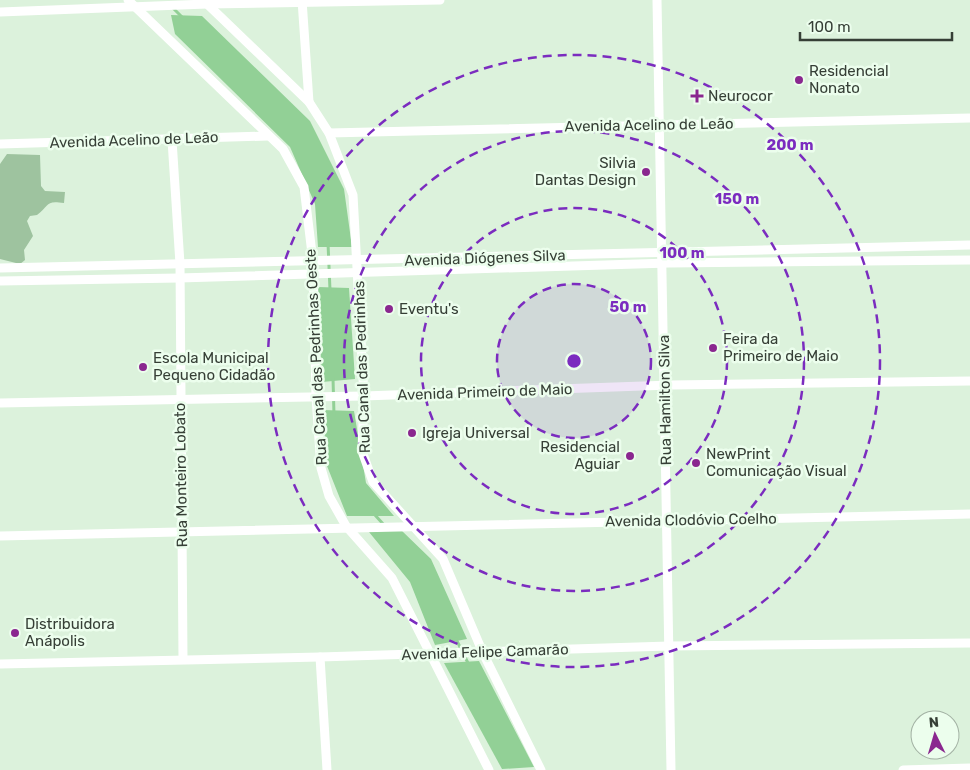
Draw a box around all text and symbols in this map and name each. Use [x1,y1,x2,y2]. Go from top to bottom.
scale bar [800,10,952,42]
text: 100 m [808,18,850,36]
place label: Residencial Nonato [809,62,889,97]
marker: Residencial Nonato [793,74,805,86]
place label: Neurocor [708,87,773,105]
marker: Neurocor [690,89,704,103]
street label: Avenida Acelino de Leão [564,115,734,135]
street label: Avenida Acelino de Leão [49,128,219,152]
text: 200 m [766,136,814,154]
place label: Silvia Dantas Design [535,154,636,189]
marker: Silvia Dantas Design [640,166,652,178]
text: 150 m [715,190,759,208]
text: 100 m [660,244,704,262]
street label: Avenida Diógenes Silva [404,246,566,270]
street label: Rua Canal das Pedrinhas Oeste [301,248,331,466]
street label: Rua Canal das Pedrinhas [350,280,374,454]
text: 50 m [610,298,646,316]
place label: Eventu's [399,300,459,318]
marker: Eventu's [383,303,395,315]
place label: Feira da Primeiro de Maio [723,330,839,365]
street label: Rua Hamilton Silva [655,335,675,465]
marker: Feira da Primeiro de Maio [707,342,719,354]
place label: Escola Municipal Pequeno Cidadão [153,349,275,384]
centre of rings [565,352,583,370]
marker: Escola Municipal Pequeno Cidadão [137,361,149,373]
street label: Avenida Primeiro de Maio [397,380,573,404]
street label: Rua Monteiro Lobato [171,403,191,547]
place label: Igreja Universal [422,424,530,442]
marker: Igreja Universal [406,427,418,439]
place label: Residencial Aguiar [540,438,620,473]
place label: NewPrint Comunicação Visual [706,445,847,480]
marker: Residencial Aguiar [624,450,636,462]
marker: NewPrint Comunicação Visual [690,457,702,469]
street label: Avenida Clodóvio Coelho [605,510,777,530]
place label: Distribuidora Anápolis [25,615,115,650]
marker: Distribuidora Anápolis [9,627,21,639]
street label: Avenida Felipe Camarão [401,640,569,664]
north arrow [910,710,960,760]
text: N [928,714,940,731]

